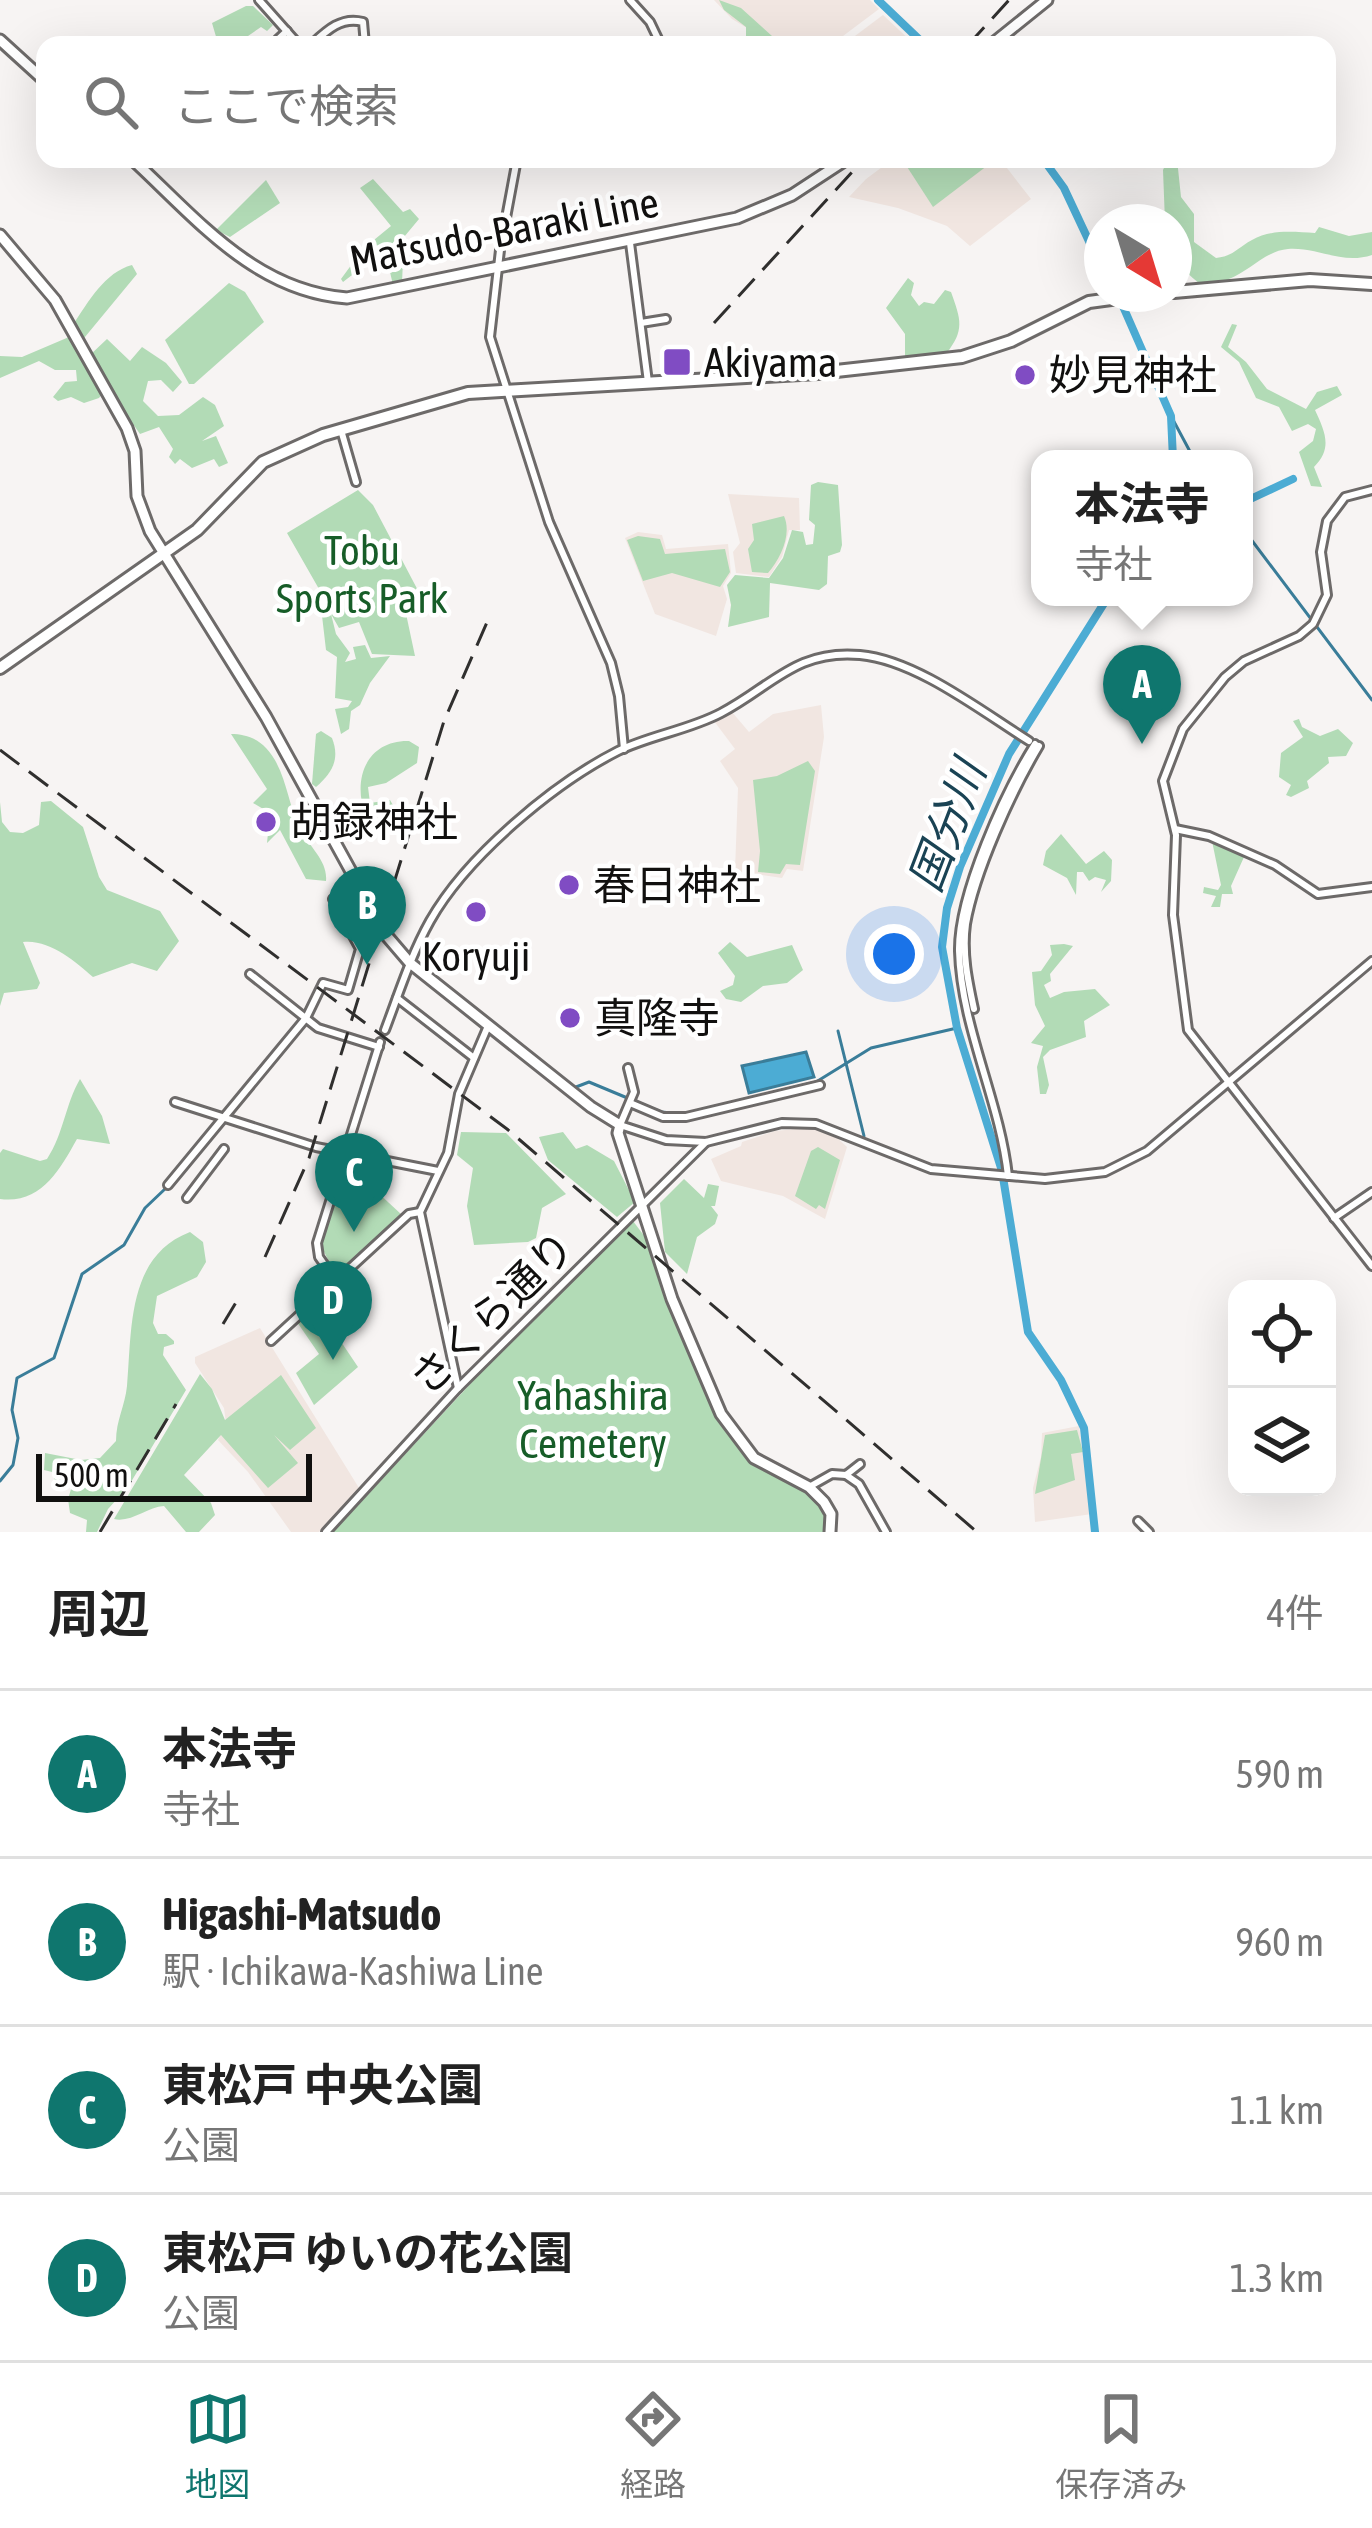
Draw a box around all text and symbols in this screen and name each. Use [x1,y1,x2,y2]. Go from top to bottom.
search box [36,36,1336,168]
icon: search [78,69,144,135]
text: ここで検索 [174,80,399,132]
street label: Matsudo-Baraki Line [346,178,662,284]
north arrow [1084,204,1192,312]
place label: Akiyama [704,338,838,386]
marker: Akiyama [661,346,693,378]
place label: 妙見神社 [1049,351,1217,399]
marker: 妙見神社 [1012,362,1038,388]
popup [1031,450,1253,606]
text: 本法寺 [1074,478,1210,530]
park label: Tobu Sports Park [276,526,448,622]
text: 寺社 [1074,542,1153,586]
pin: A [1103,645,1181,744]
water label: 国分川 [899,750,997,898]
place label: 胡録神社 [290,798,458,846]
marker: 胡録神社 [253,809,279,835]
place label: 春日神社 [593,861,761,909]
pin: B [328,866,406,965]
marker: 春日神社 [556,872,582,898]
marker: Koryuji [463,899,489,925]
your location [864,924,924,984]
place label: Koryuji [422,932,530,980]
place label: 真隆寺 [594,994,720,1042]
marker: 真隆寺 [557,1005,583,1031]
pin: C [315,1133,393,1232]
street label: さくら通り [401,1222,583,1404]
pin: D [294,1261,372,1360]
map controls [1228,1280,1336,1496]
button: locate [1228,1280,1336,1388]
park label: Yahashira Cemetery [517,1371,669,1467]
button: layers [1228,1388,1336,1496]
scale bar [36,1448,312,1501]
text: 500 m [54,1456,129,1494]
text: 周辺 [48,1584,150,1643]
text: 4件 [1267,1591,1324,1635]
text: 本法寺 [162,1723,297,1775]
text: A [77,1752,97,1796]
text: 590 m [1236,1752,1324,1796]
text: 寺社 [162,1787,240,1831]
text: Higashi-Matsudo [162,1888,441,1940]
text: B [78,1920,96,1964]
text: 960 m [1236,1920,1324,1964]
text: 駅 · Ichikawa-Kashiwa Line [162,1949,544,1993]
text: 東松戸 中央公園 [162,2059,483,2111]
text: C [78,2088,96,2132]
text: 1.1 km [1230,2088,1324,2132]
text: 公園 [162,2123,240,2167]
text: 東松戸 ゆいの花公園 [162,2227,573,2279]
text: D [76,2256,98,2300]
text: 1.3 km [1230,2256,1324,2300]
text: 公園 [162,2291,240,2335]
tab: 地図 [185,2386,251,2506]
tab: 経路 [620,2386,686,2506]
tab: 保存済み [1055,2386,1187,2506]

